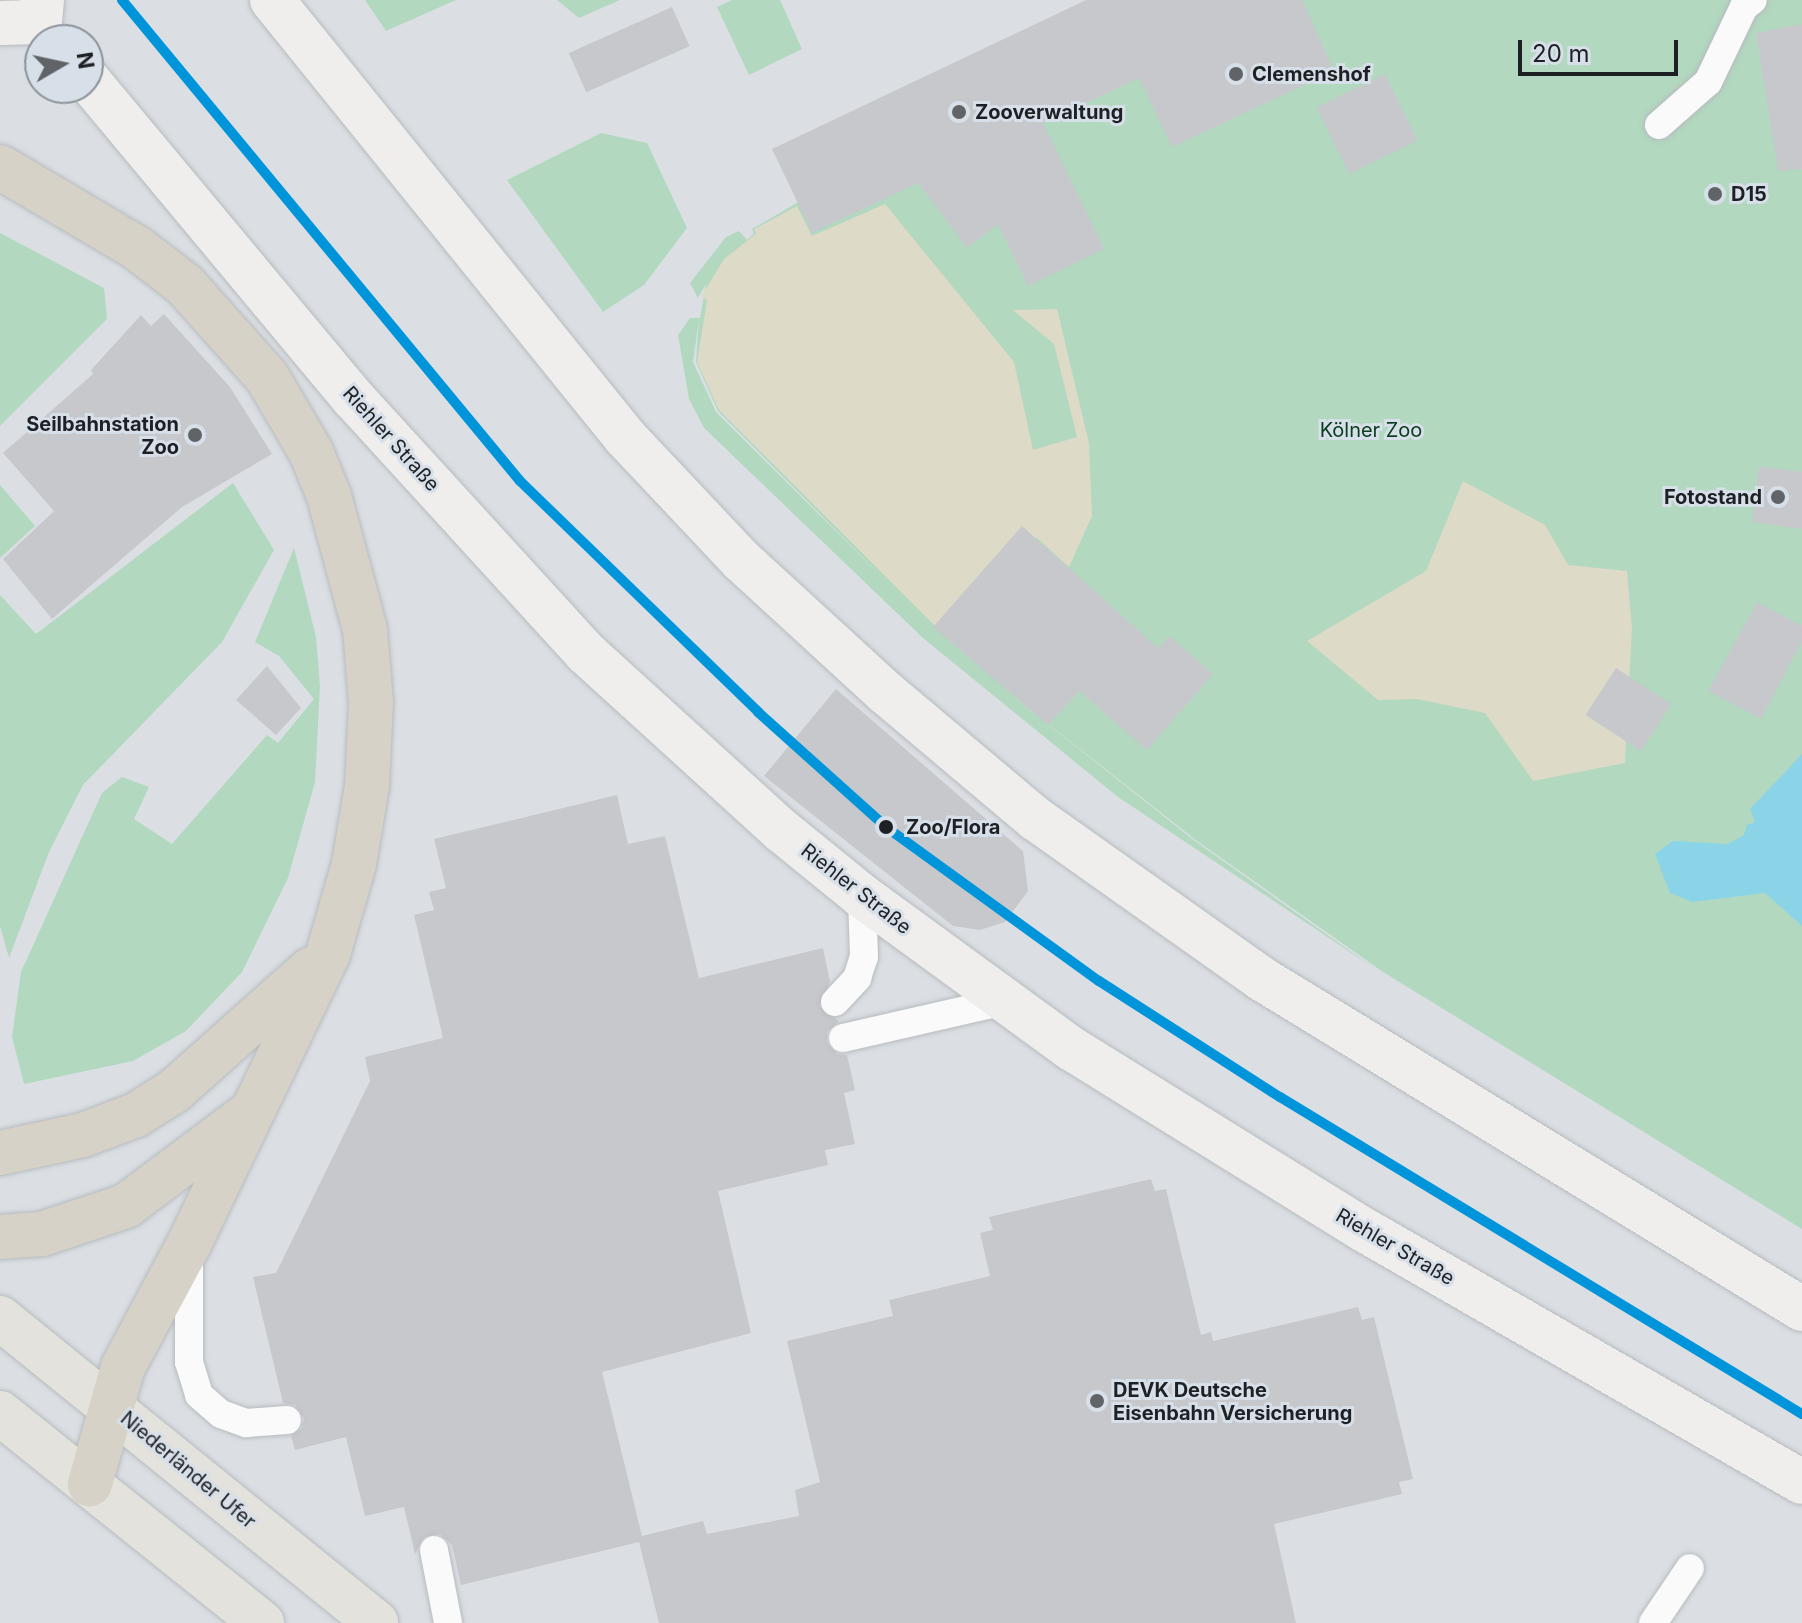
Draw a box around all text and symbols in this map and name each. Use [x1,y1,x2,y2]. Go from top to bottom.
north arrow [24,24,104,104]
scale bar [1522,24,1682,74]
text: 20 m [1532,39,1590,68]
text: N [72,50,100,71]
place label: Clemenshof [1252,62,1371,86]
marker: Clemenshof [1227,65,1245,83]
place label: Zooverwaltung [975,100,1123,124]
marker: Zooverwaltung [950,103,968,121]
place label: D15 [1731,182,1767,206]
marker: D15 [1706,185,1724,203]
street label: Riehler Straße [338,382,444,496]
place label: Seilbahnstation Zoo [26,412,179,459]
park label: Kölner Zoo [1320,418,1422,442]
marker: Seilbahnstation Zoo [186,426,204,444]
place label: Fotostand [1664,485,1762,509]
marker: Fotostand [1769,488,1787,506]
marker: Zoo/Flora [873,814,899,840]
place label: Zoo/Flora [906,815,1000,839]
street label: Riehler Straße [796,839,916,939]
street label: Riehler Straße [1331,1203,1459,1291]
place label: DEVK Deutsche Eisenbahn Versicherung [1113,1378,1352,1425]
marker: DEVK Deutsche Eisenbahn Versicherung [1088,1392,1106,1410]
street label: Niederländer Ufer [115,1406,261,1534]

